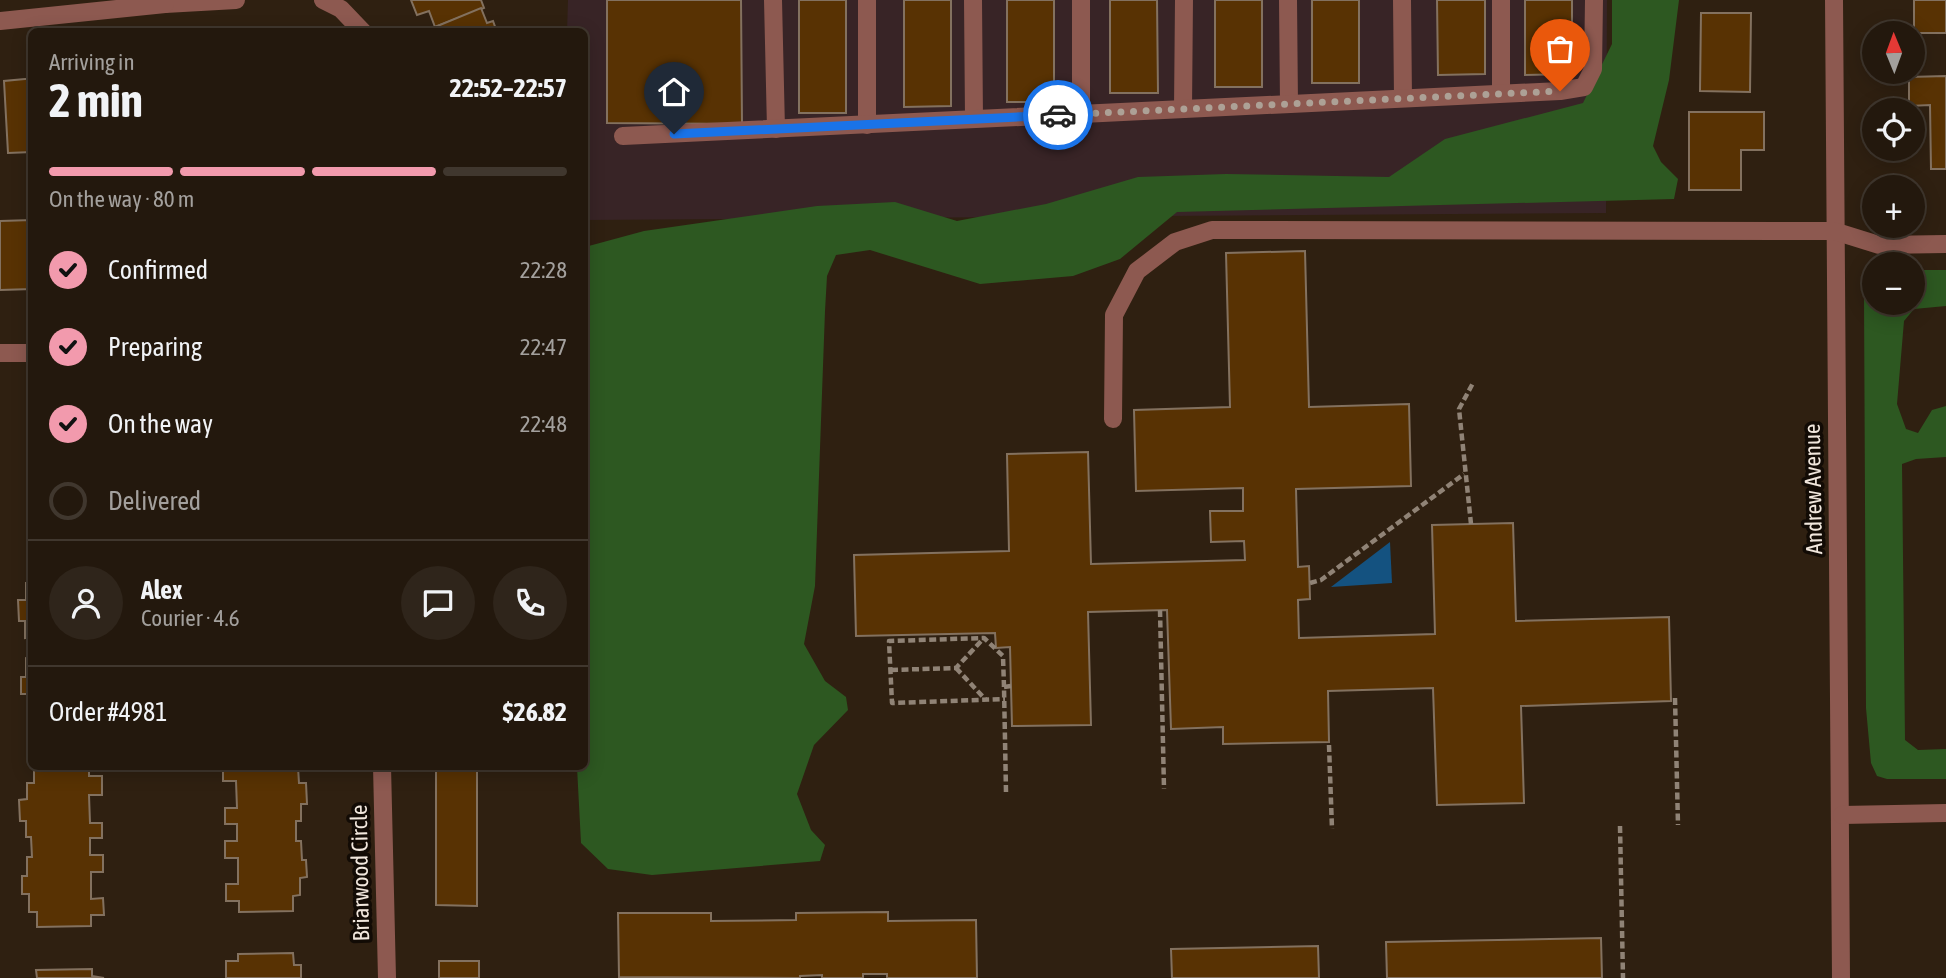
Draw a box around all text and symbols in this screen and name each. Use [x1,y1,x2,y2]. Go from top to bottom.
pin [1530,19,1590,91]
north arrow [1862,21,1925,84]
map controls [1862,21,1925,315]
icon: bag [1541,30,1579,68]
text: Arriving in [49,49,135,75]
pin [644,62,704,134]
text: 22:52–22:57 [450,73,567,103]
icon: home [655,73,693,111]
text: 2 min [49,74,143,127]
courier [1023,80,1093,150]
icon: car [1039,96,1077,134]
button: locate [1862,98,1925,161]
button: + [1862,175,1925,238]
text: On the way · 80 m [49,186,194,212]
icon: check [49,251,87,289]
button: − [1862,252,1925,315]
text: Confirmed [108,255,208,285]
text: 22:28 [520,257,567,283]
icon: check [49,328,87,366]
text: Preparing [108,332,202,362]
text: 22:47 [520,334,567,360]
icon: check [49,405,87,443]
text: On the way [108,409,213,439]
text: 22:48 [520,411,567,437]
street label: Andrew Avenue [1799,423,1827,555]
text: Delivered [108,486,201,516]
button: person [49,566,123,640]
button: chat [401,566,475,640]
button: phone [493,566,567,640]
text: Alex [141,575,182,605]
text: Courier · 4.6 [141,605,240,631]
text: Order #4981 [49,697,168,727]
text: $26.82 [503,697,567,727]
street label: Briarwood Circle [346,804,374,942]

